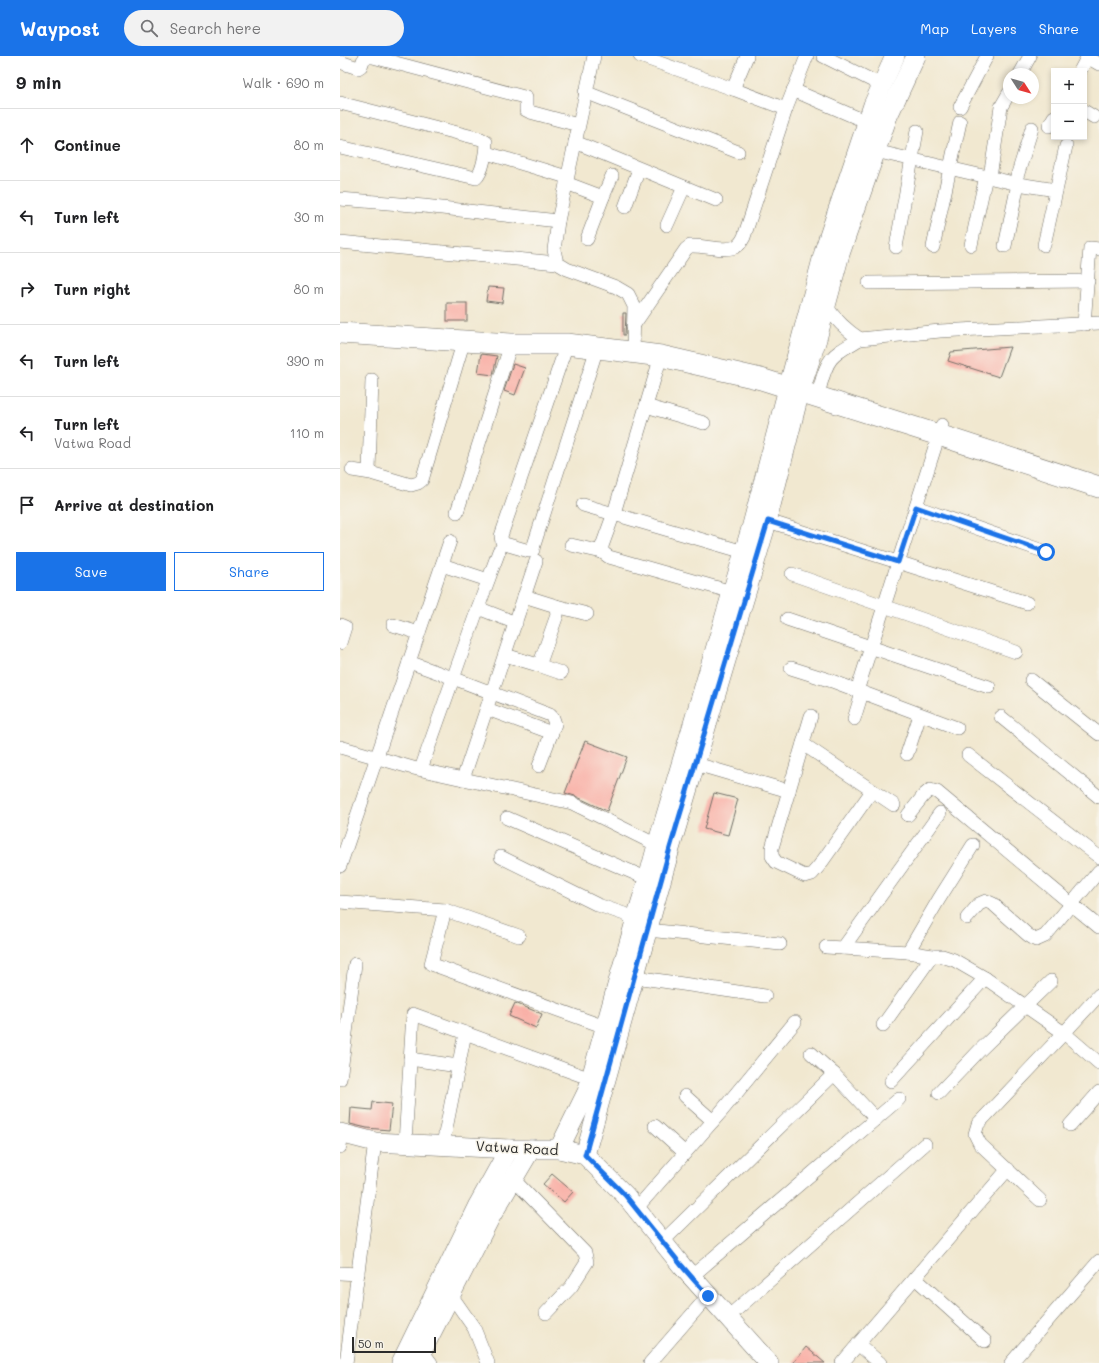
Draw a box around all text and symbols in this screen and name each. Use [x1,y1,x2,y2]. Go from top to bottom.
search box [124,10,404,46]
text: Waypost [20,16,100,41]
icon: search [138,17,160,39]
text: Search here [170,18,261,38]
text: Map [920,19,949,38]
text: Layers [971,19,1017,38]
text: Share [1039,19,1079,38]
north arrow [1003,68,1039,104]
map controls [1051,68,1087,140]
button: + [1051,68,1087,104]
text: 9 min [16,71,61,93]
text: Walk · 690 m [242,74,324,91]
button: − [1051,104,1087,140]
icon: ahead [16,134,38,156]
text: Continue [54,135,121,155]
text: 80 m [294,136,324,153]
icon: left [16,206,38,228]
text: Turn left [54,207,119,227]
text: 30 m [294,208,324,225]
icon: right [16,278,38,300]
text: Turn right [54,279,131,299]
text: 80 m [294,280,324,297]
icon: left [16,350,38,372]
text: Turn left [54,351,119,371]
text: 390 m [286,352,324,369]
text: Turn left [54,414,119,434]
icon: left [16,422,38,444]
text: 110 m [290,424,324,441]
text: Vatwa Road [54,434,131,451]
icon: arrive [16,494,38,516]
text: Arrive at destination [54,495,214,515]
route start [1037,543,1055,561]
button: Save [16,552,166,591]
button: Share [174,552,324,591]
street label: Vatwa Road [475,1136,559,1159]
route end [699,1287,717,1305]
scale bar [352,1335,436,1354]
text: 50 m [358,1336,384,1351]

